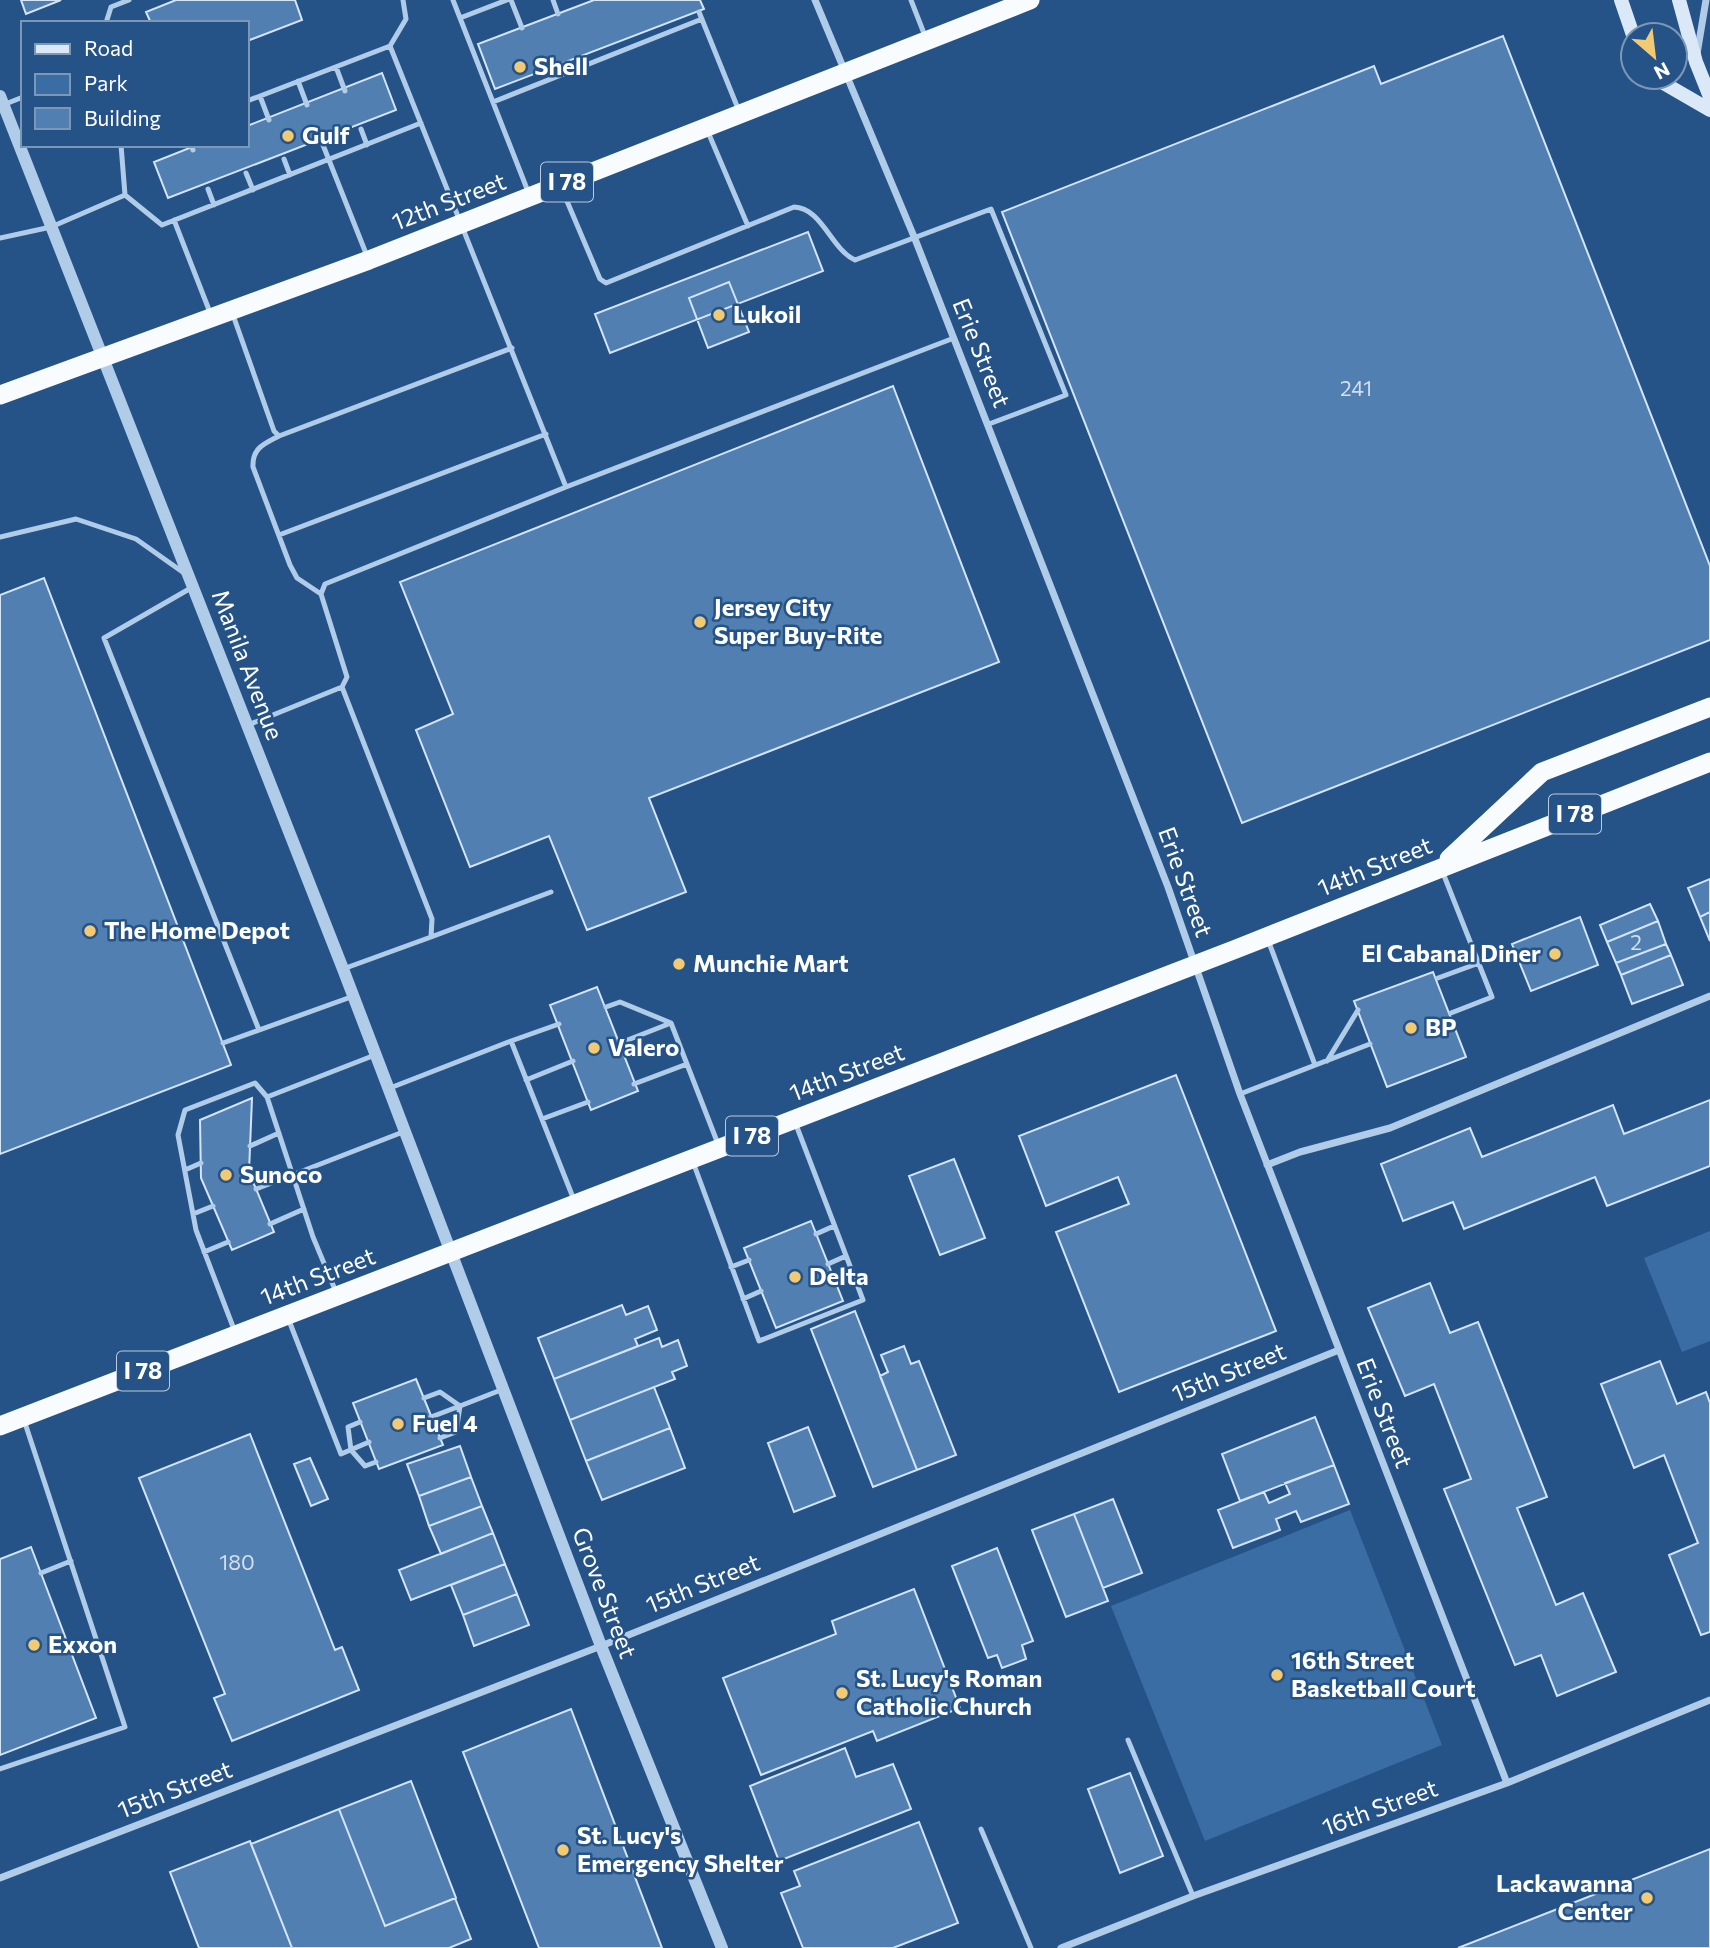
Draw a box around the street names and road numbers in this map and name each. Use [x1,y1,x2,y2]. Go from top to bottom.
road number: I 78 [541,162,593,202]
street label: 12th Street [387,166,510,236]
street label: Erie Street [947,294,1017,411]
street label: Manila Avenue [206,585,290,744]
road number: I 78 [1549,794,1601,834]
street label: Erie Street [1153,822,1220,941]
street label: 14th Street [1313,830,1436,902]
street label: 14th Street [785,1036,908,1107]
road number: I 78 [726,1116,778,1156]
street label: 14th Street [256,1240,379,1311]
street label: 15th Street [1167,1336,1290,1408]
road number: I 78 [117,1352,169,1390]
street label: Erie Street [1351,1354,1420,1472]
street label: Grove Street [567,1523,644,1662]
street label: 15th Street [641,1547,764,1619]
street label: 15th Street [113,1753,236,1824]
street label: 16th Street [1318,1772,1441,1841]

